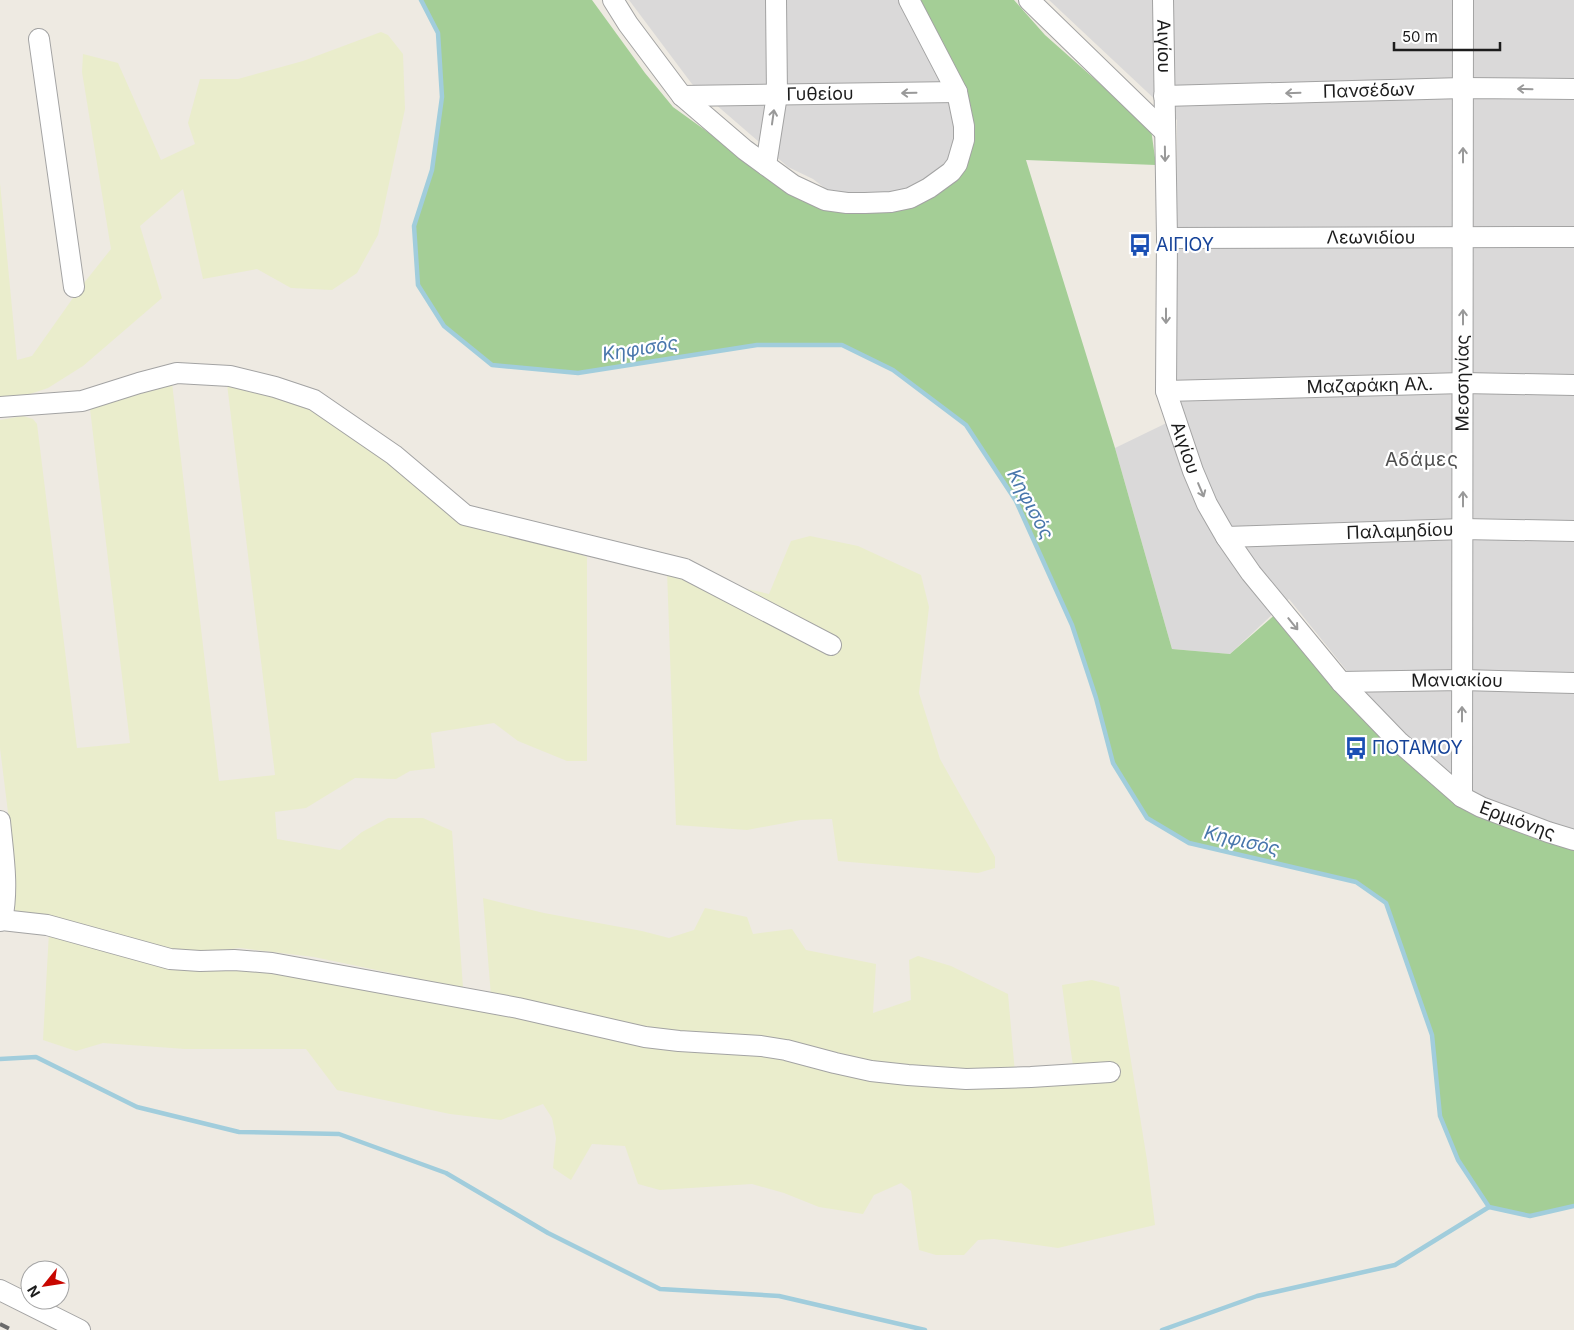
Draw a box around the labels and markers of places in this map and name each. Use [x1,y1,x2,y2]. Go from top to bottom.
bus stop icon: ΑΙΓΙΟΥ [1127,232,1153,258]
place label: ΑΙΓΙΟΥ [1156,234,1214,255]
bus stop icon: ΠΟΤΑΜΟΥ [1343,735,1369,761]
place label: ΠΟΤΑΜΟΥ [1372,737,1463,758]

